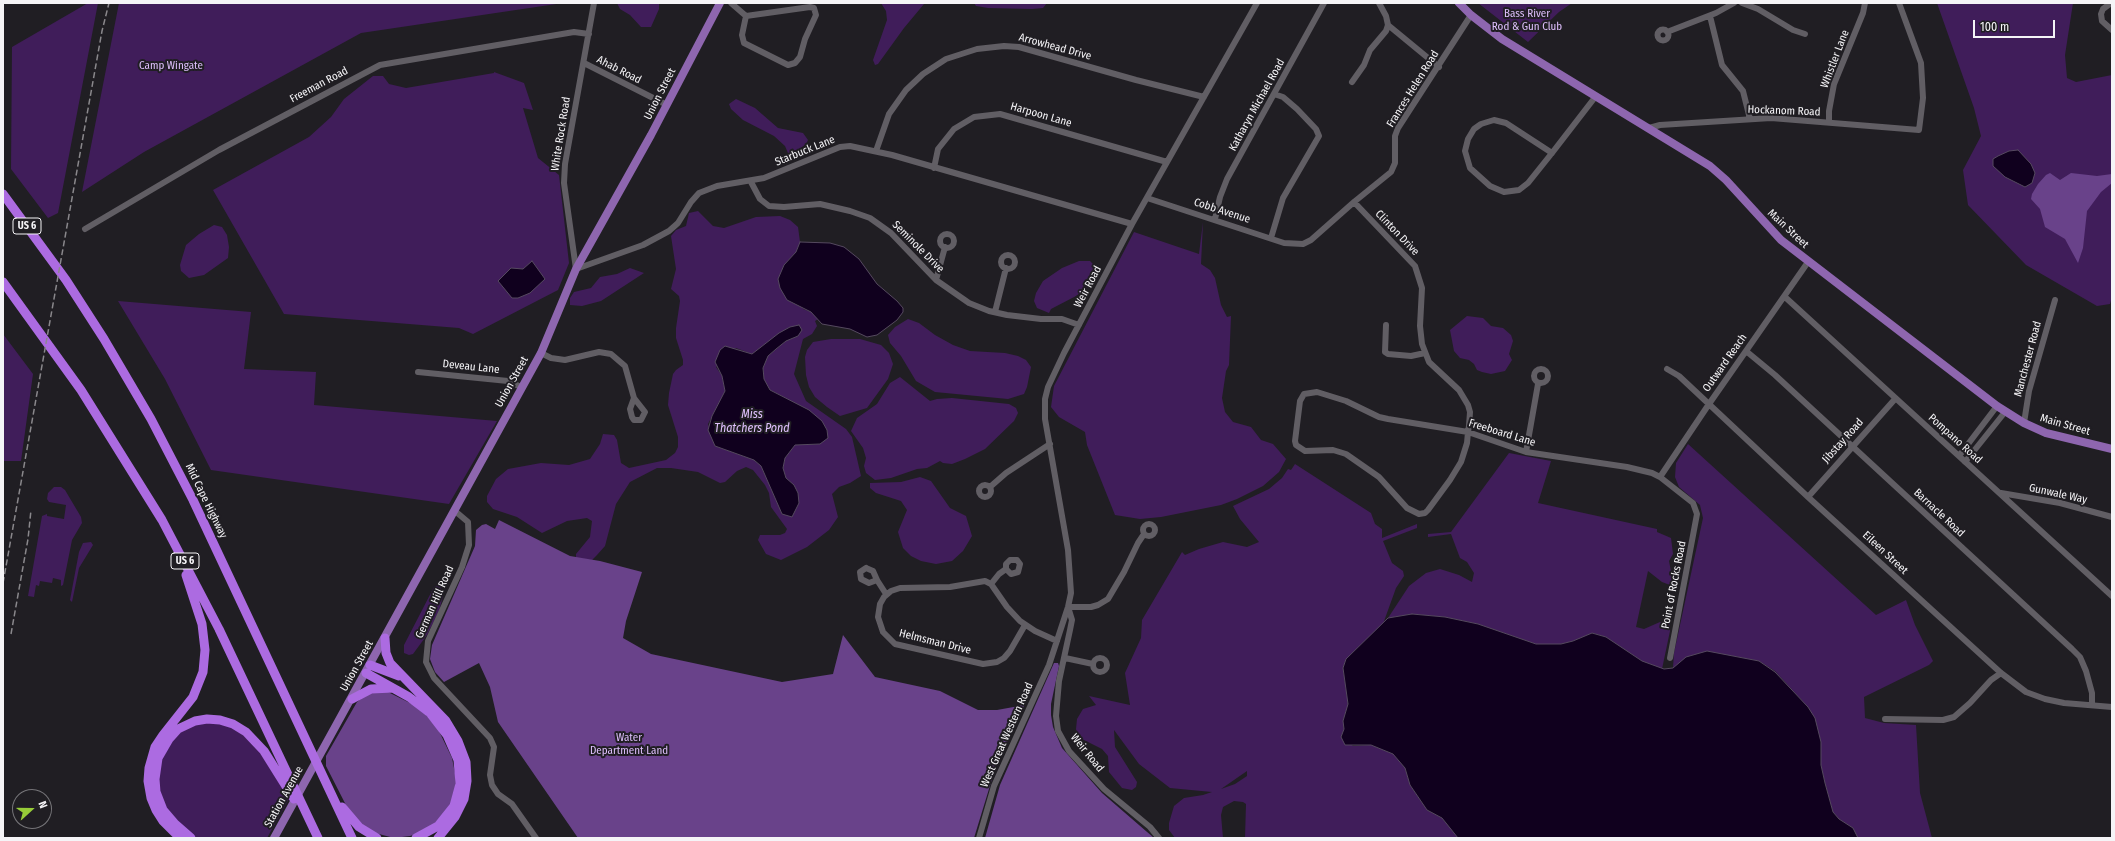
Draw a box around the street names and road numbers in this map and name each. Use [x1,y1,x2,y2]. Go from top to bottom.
street label: Whistler Lane [1818,28,1852,90]
street label: Arrowhead Drive [1017,31,1093,63]
street label: Frances Helen Road [1384,48,1442,130]
street label: Ahab Road [595,53,643,87]
street label: Katharyn Michael Road [1226,57,1288,153]
street label: Freeman Road [288,64,350,106]
street label: Union Street [641,66,679,122]
street label: White Rock Road [549,96,573,172]
street label: Harpoon Lane [1009,100,1073,130]
street label: Hockanom Road [1747,103,1821,119]
street label: Starbuck Lane [773,133,837,169]
street label: Cobb Avenue [1192,196,1252,226]
street label: Main Street [1765,207,1811,251]
street label: Clinton Drive [1372,208,1422,258]
road number: US 6 [13,218,41,234]
street label: Seminole Drive [889,218,947,276]
street label: Weir Road [1071,264,1105,310]
street label: Manchester Road [2012,320,2044,398]
street label: Outward Reach [1700,331,1750,395]
street label: Union Street [493,354,531,410]
street label: Deveau Lane [442,357,500,377]
street label: Pompano Road [1925,411,1985,467]
street label: Main Street [2038,412,2092,438]
street label: Jibstay Road [1820,416,1866,466]
street label: Freeboard Lane [1467,417,1537,449]
street label: Mid Cape Highway [182,462,230,540]
street label: Gunwale Way [2028,481,2088,507]
street label: Barnacle Road [1911,486,1967,540]
street label: Eileen Street [1860,529,1910,577]
street label: Point of Rocks Road [1659,540,1689,630]
road number: US 6 [171,553,199,569]
street label: German Hill Road [413,563,457,641]
street label: Helmsman Drive [898,627,972,657]
street label: Union Street [338,638,376,694]
street label: West Great Western Road [978,681,1036,789]
street label: Weir Road [1068,731,1106,775]
street label: Station Avenue [262,764,306,830]

